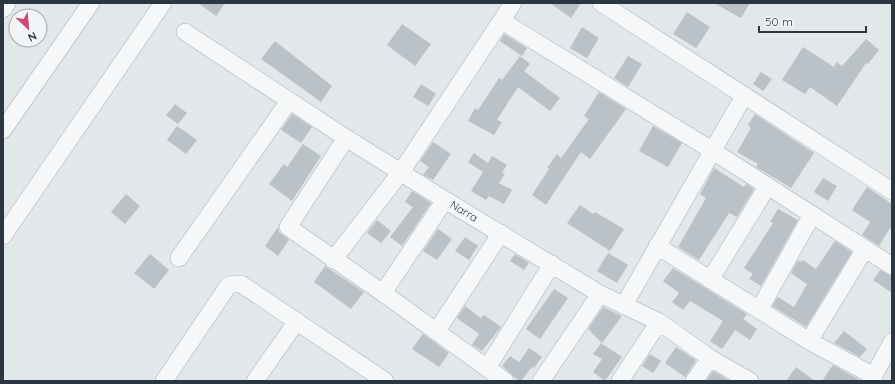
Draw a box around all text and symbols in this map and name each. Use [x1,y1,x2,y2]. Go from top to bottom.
north arrow [8,8,48,48]
scale bar [759,8,866,34]
text: 50 m [765,14,793,29]
text: N [26,29,39,45]
street label: Narra [448,197,480,225]

